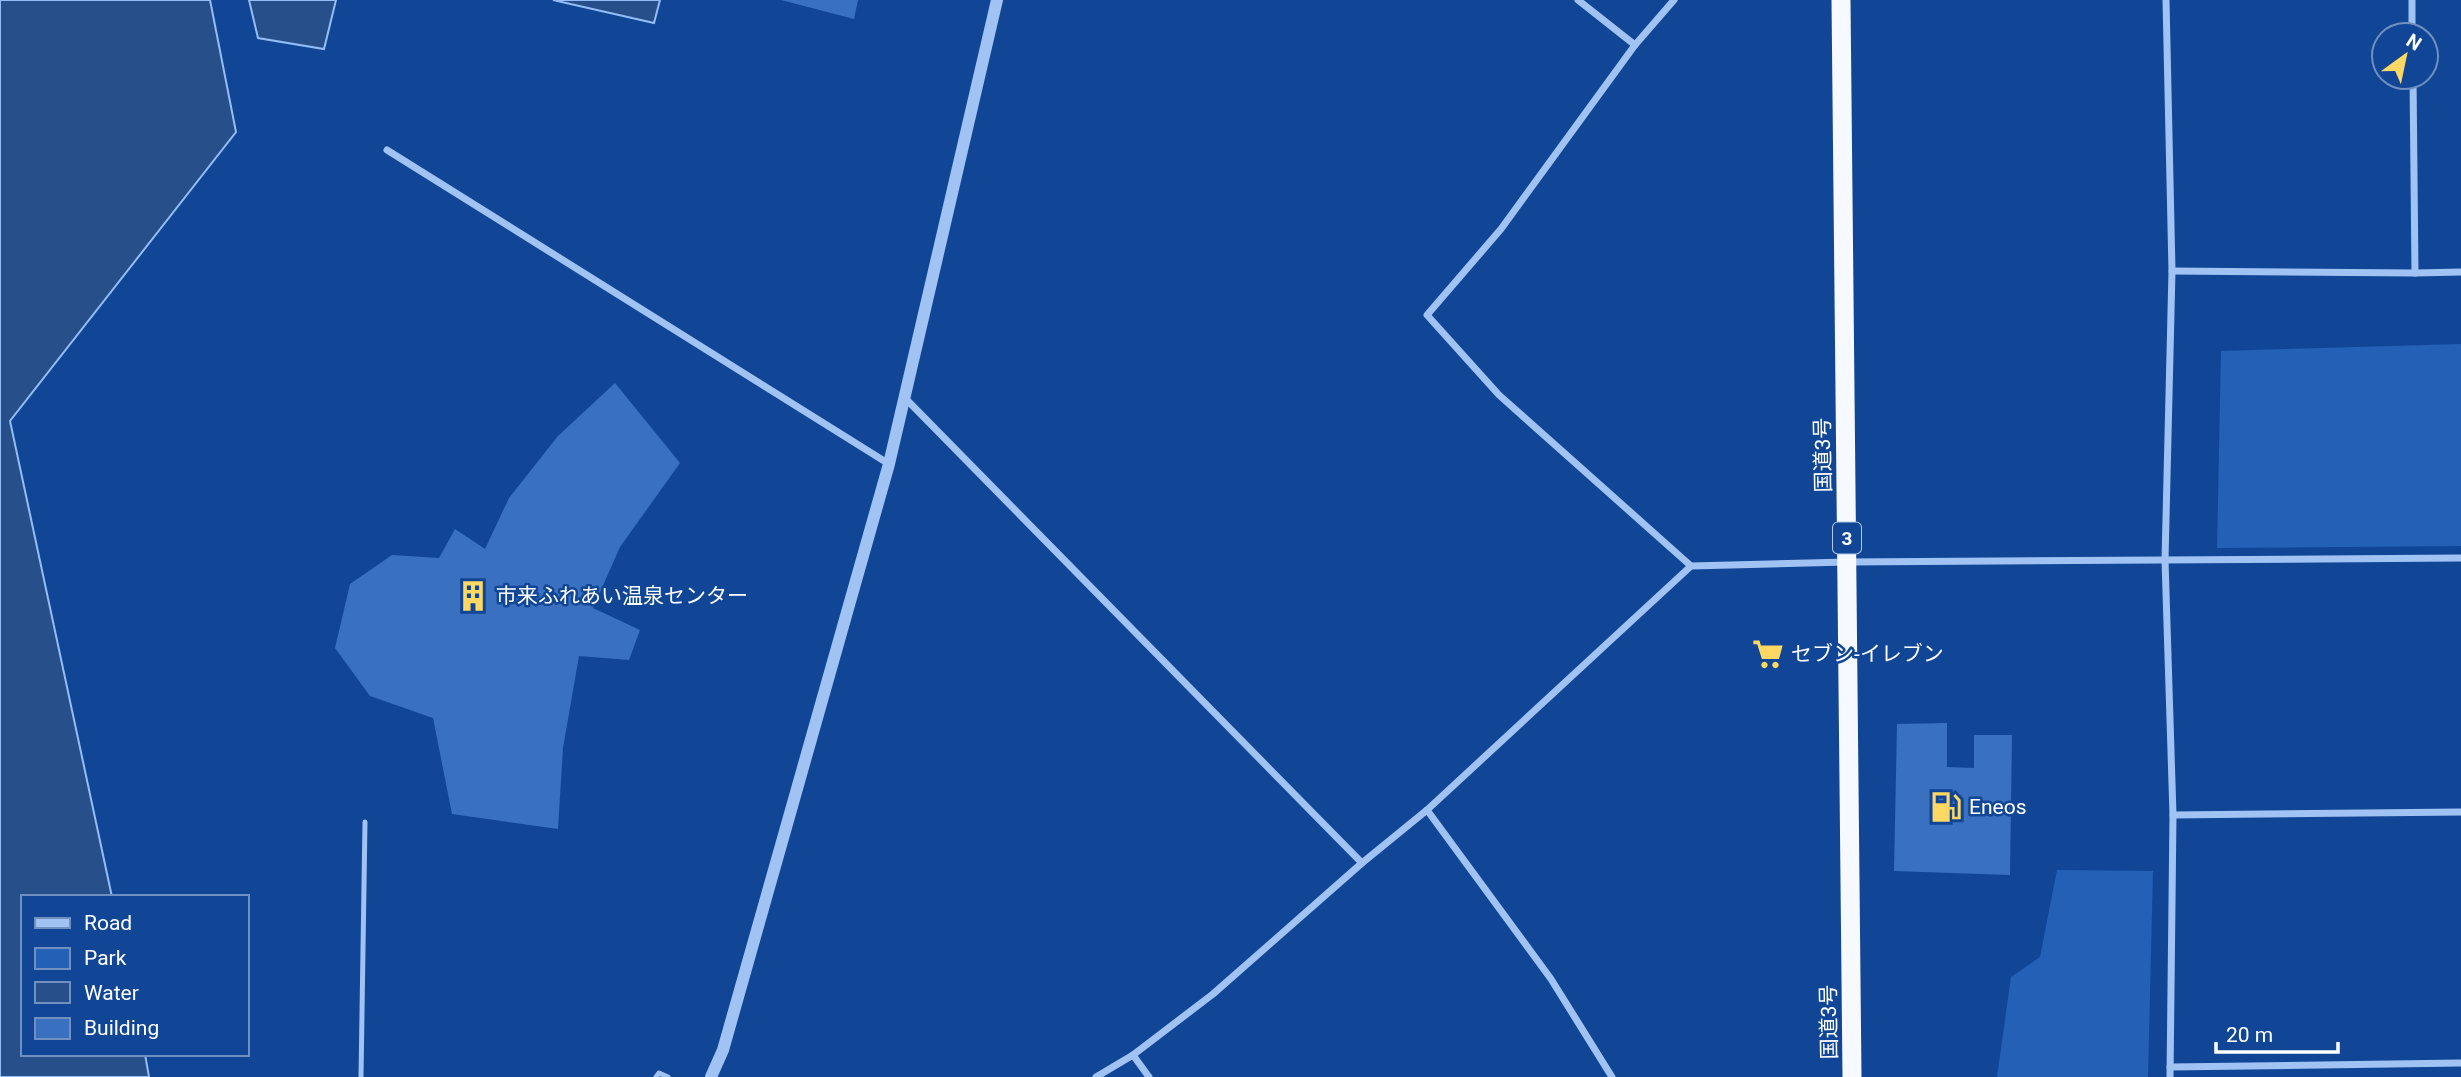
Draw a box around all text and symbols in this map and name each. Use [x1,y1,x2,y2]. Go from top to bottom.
north arrow [2370,21,2440,91]
text: N [2402,29,2426,55]
street label: 国道3号 [1810,417,1836,493]
road number: 3 [1833,523,1861,554]
building icon: 市来ふれあい温泉センター [456,579,490,613]
place label: 市来ふれあい温泉センター [496,584,748,608]
supermarket icon: セブン-イレブン [1751,637,1785,671]
place label: セブン-イレブン [1791,642,1944,666]
fuel station icon: Eneos [1929,790,1963,824]
place label: Eneos [1969,795,2026,819]
legend [21,895,248,1056]
text: Road [84,911,132,935]
text: Park [84,946,127,970]
text: Water [84,981,139,1005]
street label: 国道3号 [1816,984,1842,1060]
scale bar [2216,1010,2338,1054]
text: Building [84,1016,159,1040]
text: 20 m [2226,1023,2273,1047]

